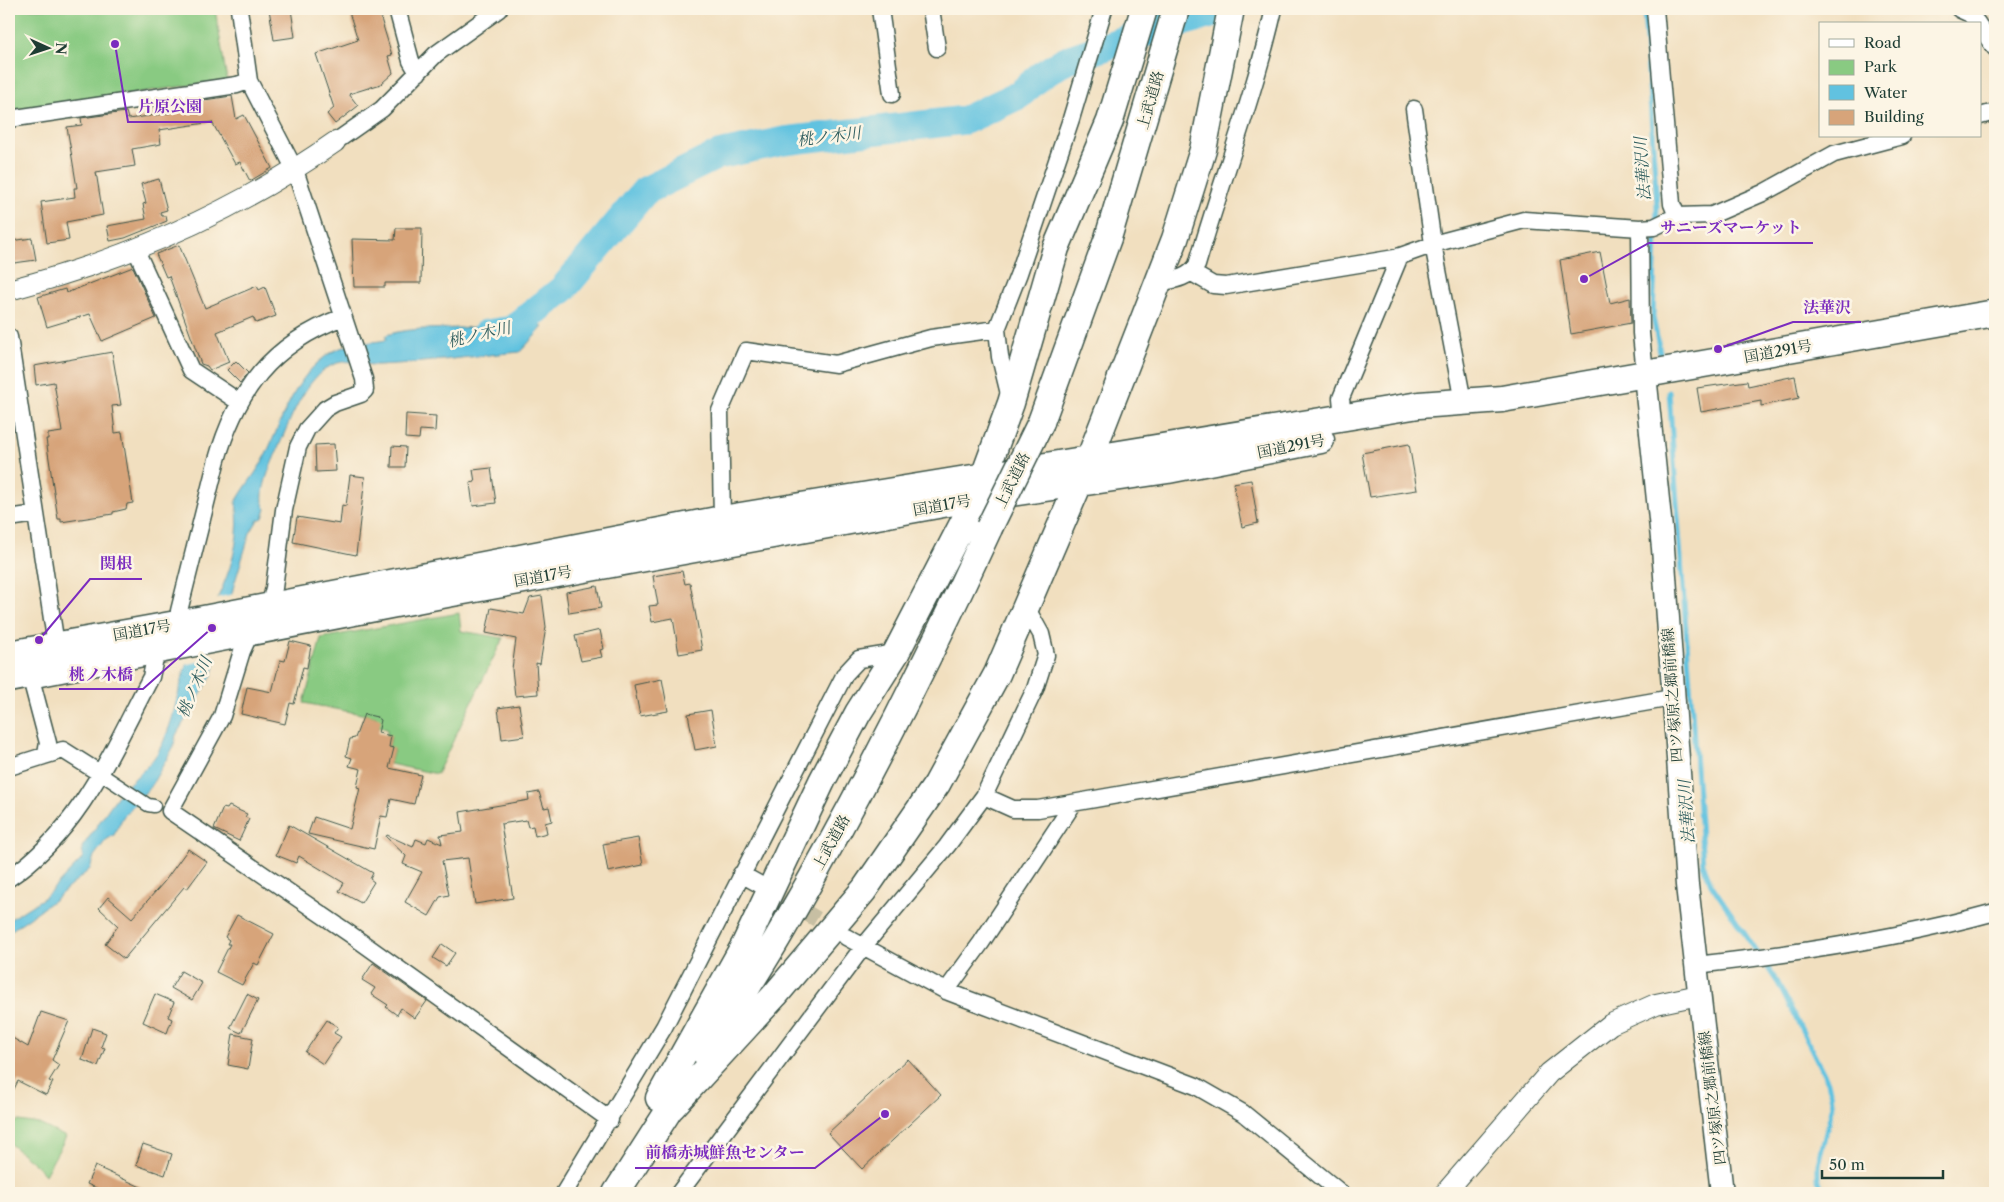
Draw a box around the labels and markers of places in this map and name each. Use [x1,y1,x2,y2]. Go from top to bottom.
callout: 片原公園 [128,91,212,122]
callout: サニーズマーケット [1649,212,1813,243]
callout: 法華沢 [1793,291,1861,322]
callout: 関根 [90,548,142,579]
callout: 桃ノ木橋 [59,658,143,689]
callout: 前橋赤城鮮魚センター [635,1137,815,1168]

